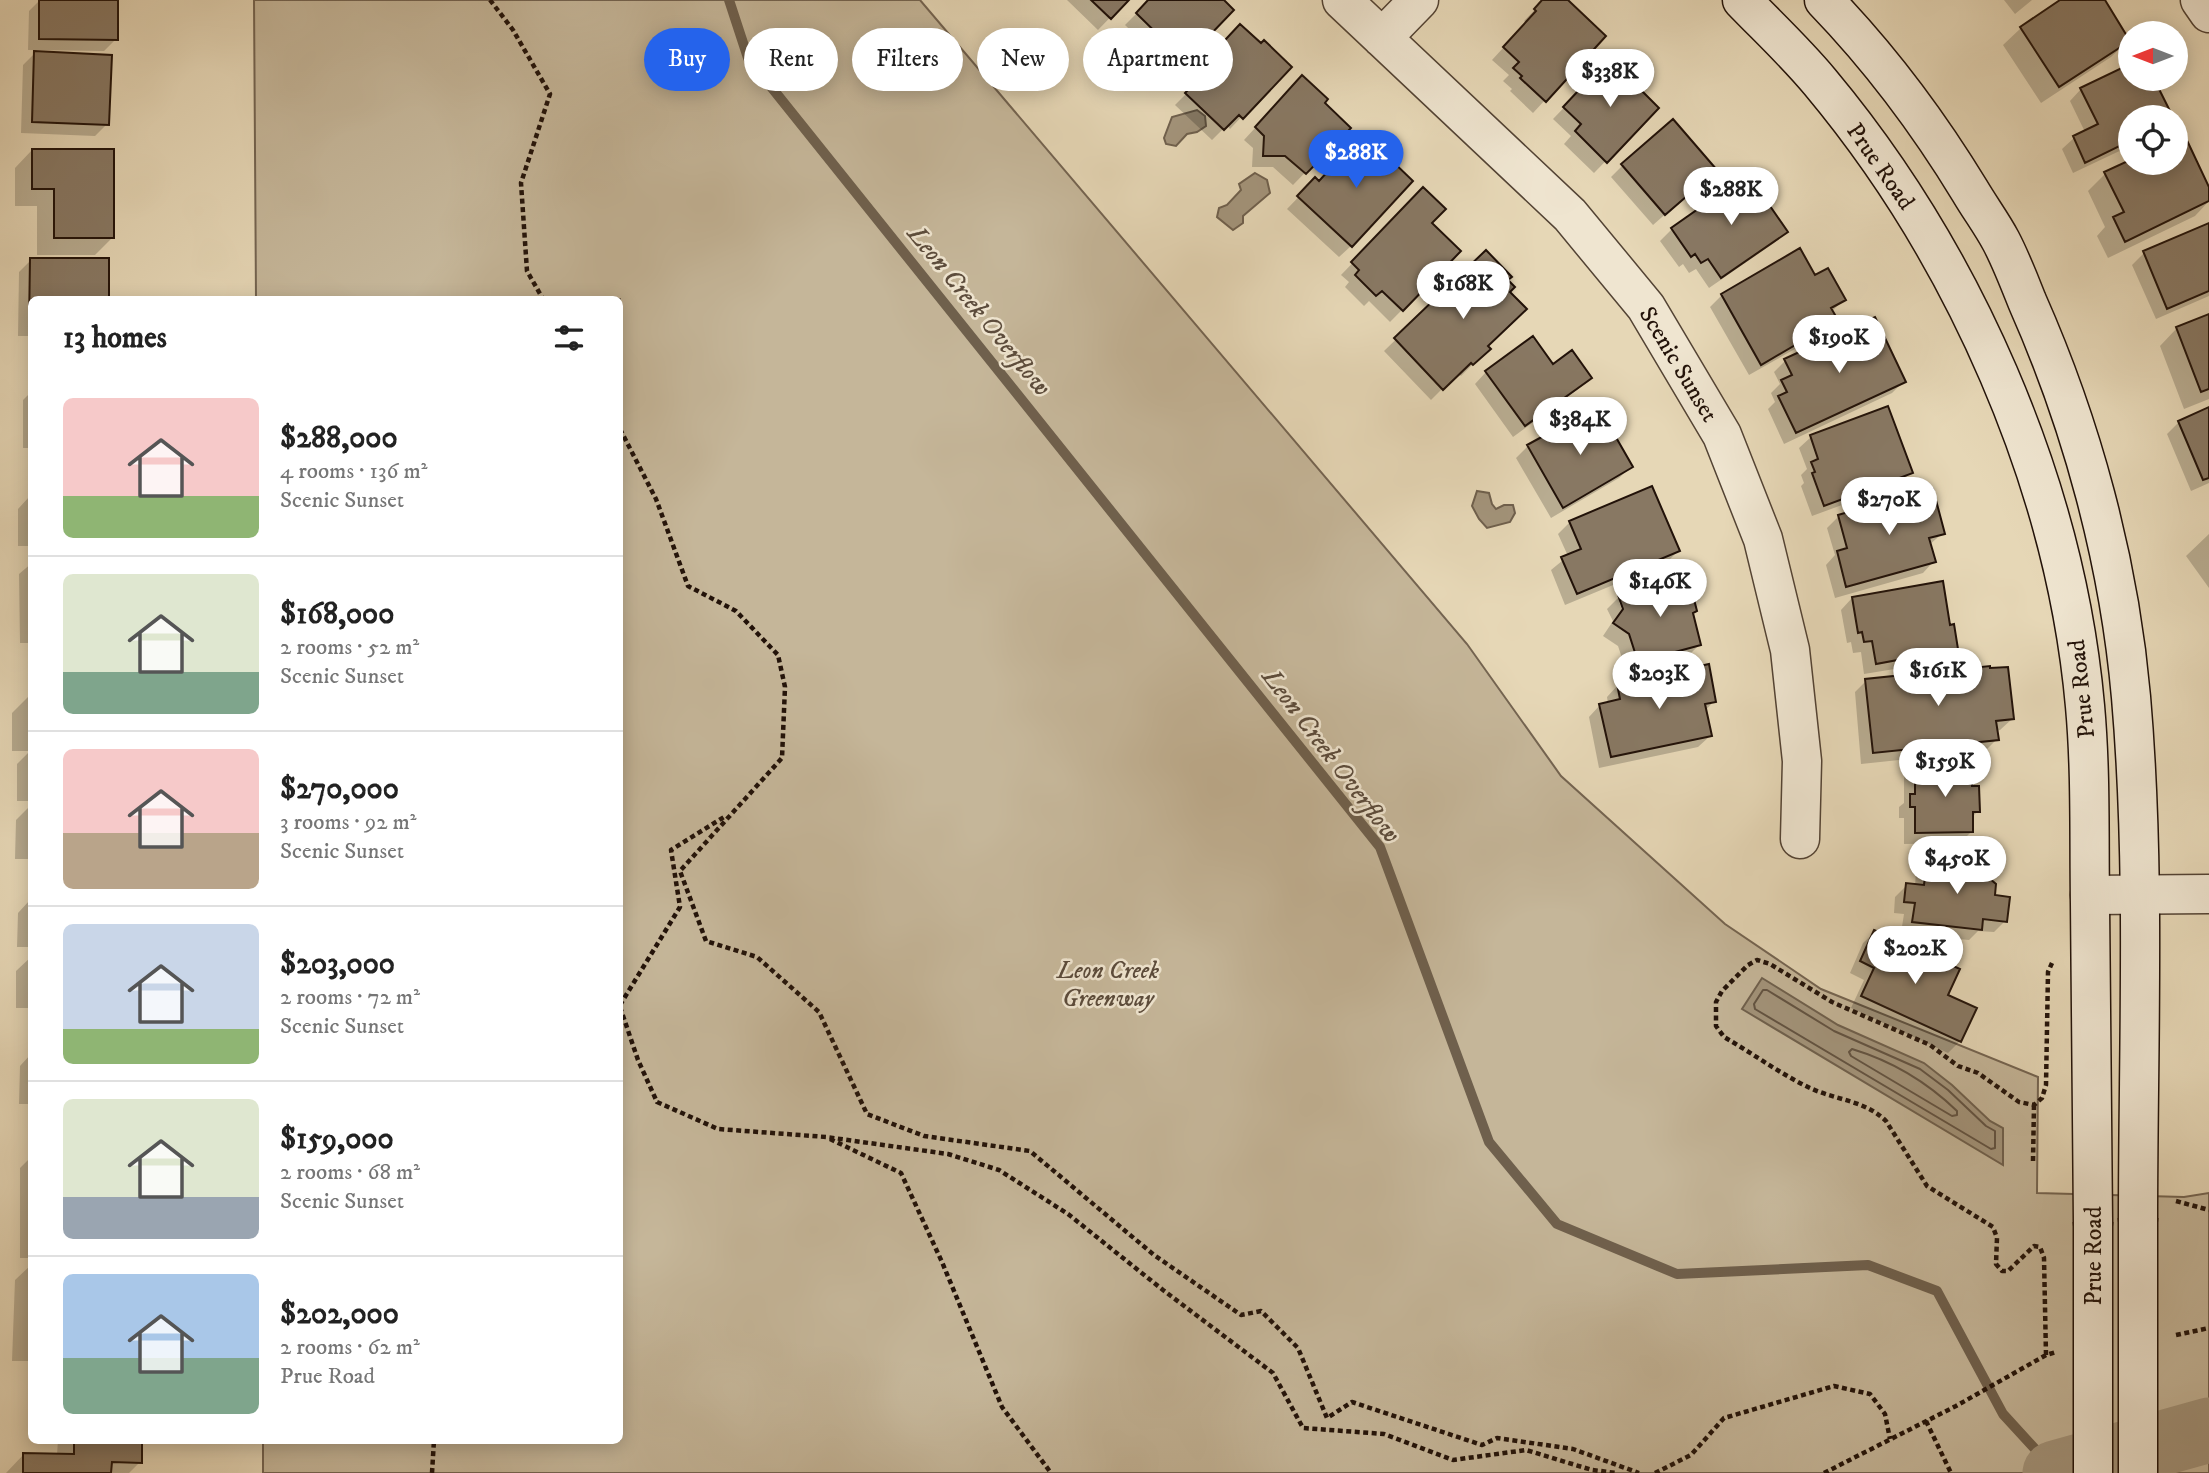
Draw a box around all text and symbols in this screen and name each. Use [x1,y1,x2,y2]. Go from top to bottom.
north arrow [2118,21,2188,91]
map controls [2118,21,2188,175]
chip: Buy [644,28,730,91]
chip: Rent [744,28,838,91]
chip: Filters [852,28,963,91]
chip: New [977,28,1069,91]
chip: Apartment [1083,28,1233,91]
pin: $338K [1561,50,1659,109]
text: $338K [1581,57,1639,86]
button: locate [2118,105,2188,175]
street label: Prue Road [1839,117,1921,216]
pin: $288K [1307,130,1405,190]
text: $288K [1324,138,1388,167]
pin: $288K [1682,168,1780,227]
text: $288K [1699,175,1763,204]
water label: Leon Creek Overflow [899,217,1058,403]
pin: $168K [1414,262,1512,321]
text: $168K [1433,269,1493,298]
street label: Scenic Sunset [1632,301,1724,428]
pin: $190K [1790,316,1888,375]
icon: filters [550,319,588,357]
text: 13 homes [63,320,167,357]
text: $190K [1809,323,1869,352]
pin: $384K [1531,398,1629,457]
text: $384K [1549,405,1611,434]
text: $288,000 [280,420,398,457]
icon: home [119,426,203,510]
text: 4 rooms · 136 m² [280,457,427,486]
pin: $270K [1840,477,1938,537]
text: $270K [1857,485,1921,514]
text: Scenic Sunset [280,486,404,515]
pin: $146K [1611,560,1709,619]
text: $146K [1629,567,1691,596]
text: $168,000 [280,596,394,633]
icon: home [119,602,203,686]
text: 2 rooms · 52 m² [280,633,419,662]
street label: Prue Road [2062,638,2102,740]
pin: $161K [1889,648,1987,708]
pin: $203K [1610,652,1708,711]
text: $161K [1909,656,1967,685]
text: $203K [1629,659,1689,688]
water label: Leon Creek Overflow [1253,660,1407,850]
text: Scenic Sunset [280,662,404,691]
pin: $159K [1896,740,1994,799]
text: $159K [1915,747,1975,776]
text: $270,000 [280,771,399,808]
icon: home [119,777,203,861]
text: 3 rooms · 92 m² [280,808,417,837]
pin: $450K [1908,836,2006,896]
text: Scenic Sunset [280,837,404,866]
text: $450K [1924,844,1990,873]
pin: $202K [1866,926,1964,986]
text: $202K [1883,934,1947,963]
text: $203,000 [280,946,395,983]
icon: home [119,952,203,1036]
park label: Leon Creek Greenway [1055,956,1159,1014]
text: 2 rooms · 72 m² [280,983,420,1012]
text: Scenic Sunset [280,1012,404,1041]
text: $159,000 [280,1121,394,1158]
icon: home [119,1127,203,1211]
text: 2 rooms · 68 m² [280,1158,420,1187]
text: Scenic Sunset [280,1187,404,1216]
street label: Prue Road [2079,1206,2109,1306]
text: $202,000 [280,1296,399,1333]
icon: home [119,1302,203,1386]
text: 2 rooms · 62 m² [280,1333,420,1362]
text: Prue Road [280,1362,375,1391]

